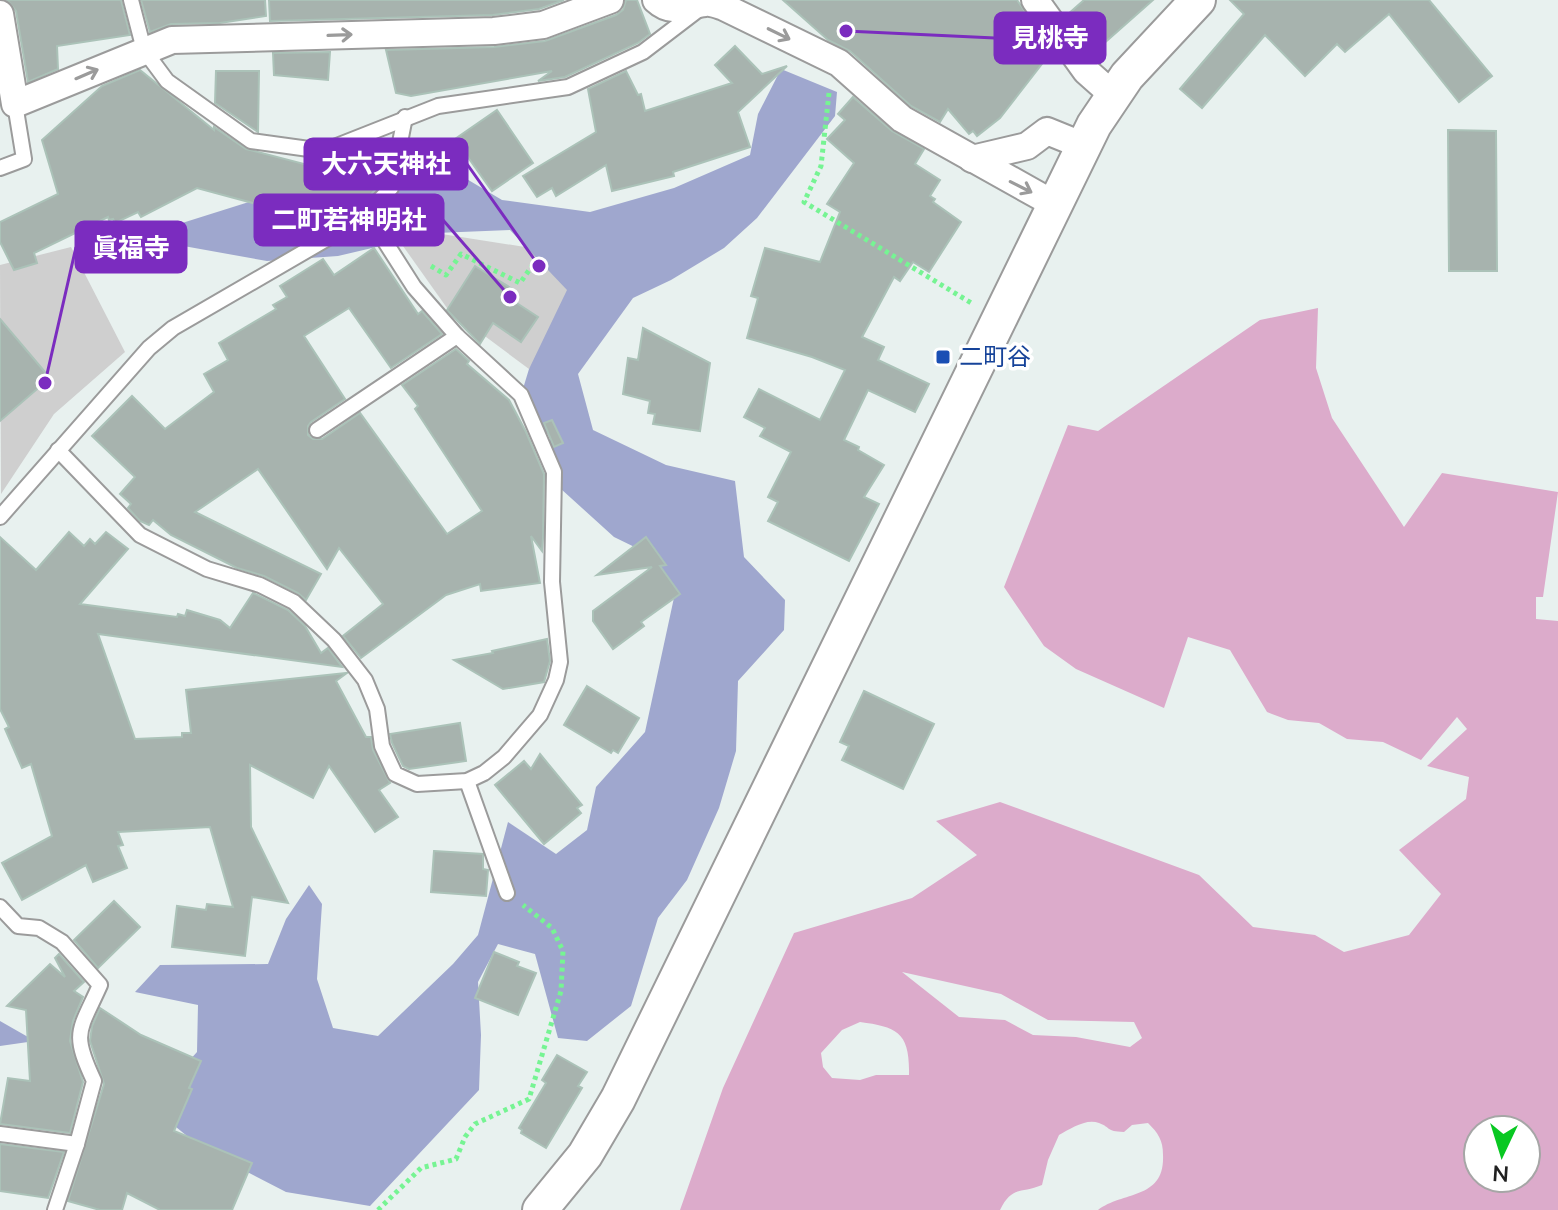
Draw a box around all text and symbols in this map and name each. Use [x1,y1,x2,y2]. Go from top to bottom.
callout: 見桃寺 [995,13,1105,63]
text: 見桃寺 [1011,21,1089,54]
one-way arrow [326,27,353,42]
one-way arrow [767,27,790,42]
one-way arrow [74,66,99,81]
callout: 大六天神社 [305,139,467,189]
text: 大六天神社 [321,147,451,180]
one-way arrow [1008,180,1032,195]
callout: 二町若神明社 [255,195,443,245]
text: 二町若神明社 [271,203,427,236]
callout: 眞福寺 [76,222,186,272]
text: 眞福寺 [92,231,170,264]
place label: 二町谷 [959,341,1031,371]
marker: 二町谷 [934,348,952,366]
north arrow [1462,1114,1542,1194]
text: N [1491,1159,1510,1188]

